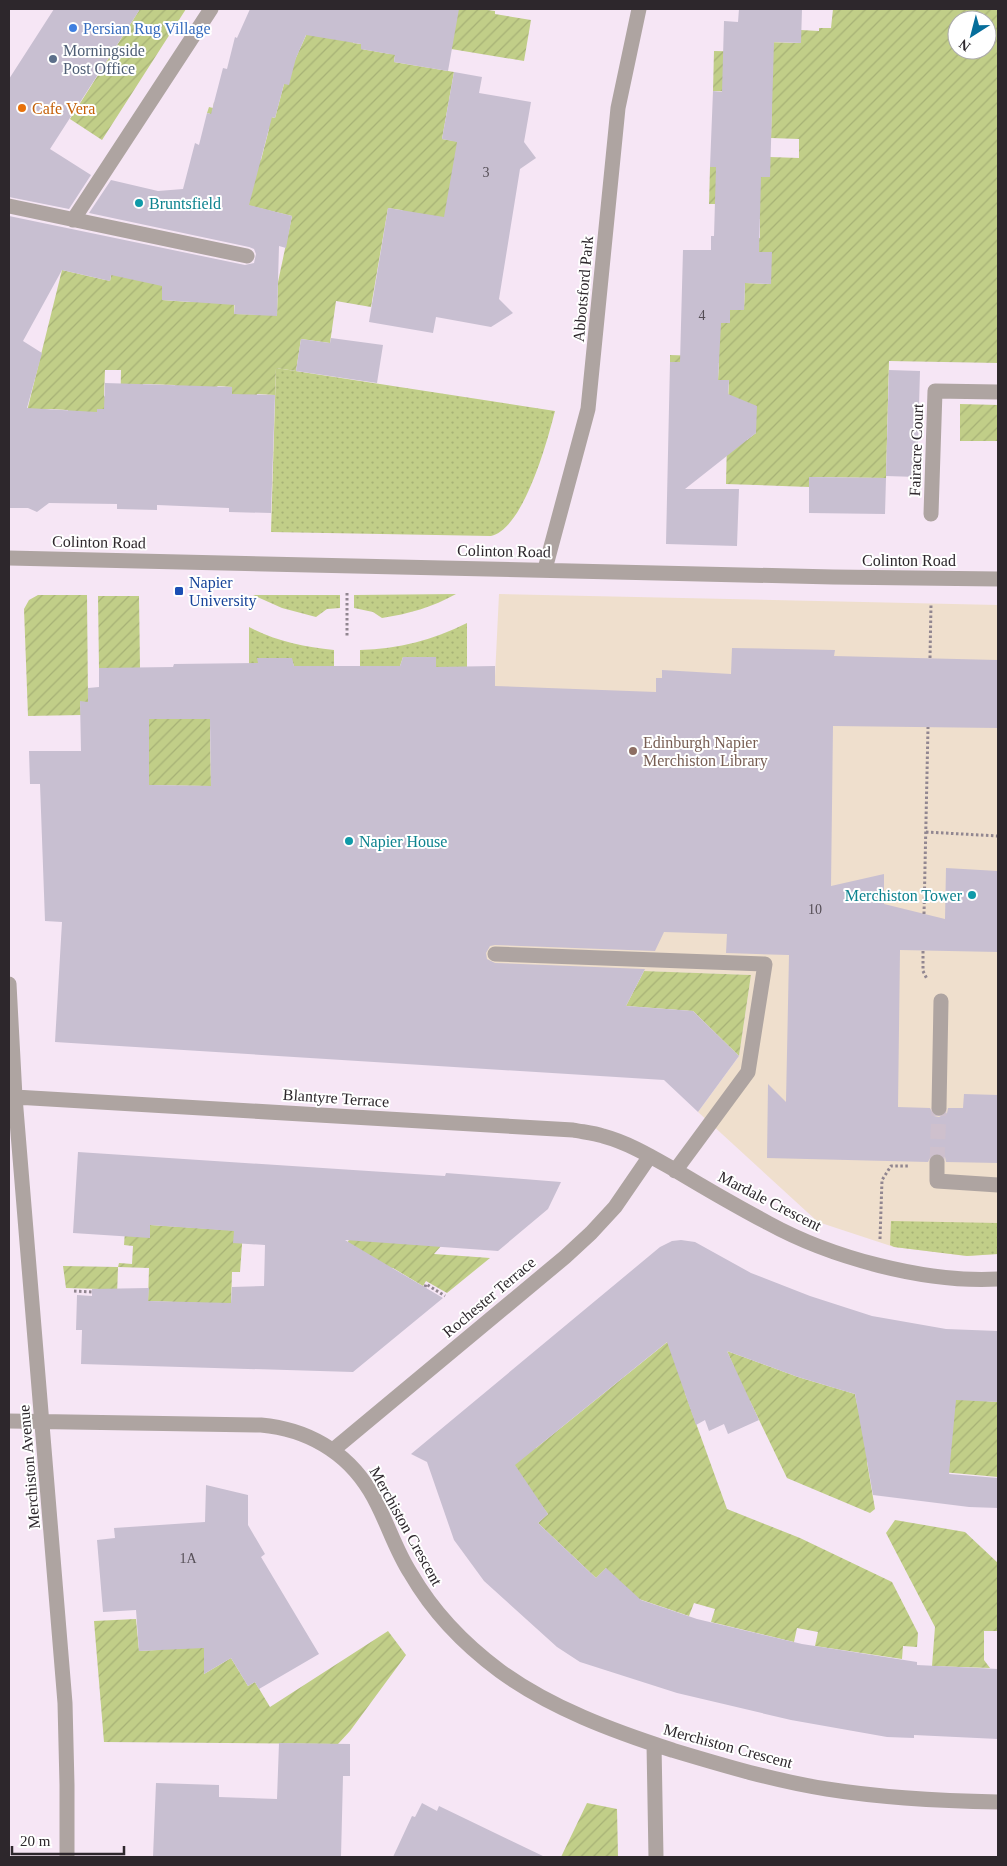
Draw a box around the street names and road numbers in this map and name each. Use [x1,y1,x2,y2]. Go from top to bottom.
street label: Abbotsford Park [570,235,596,343]
street label: Fairacre Court [906,403,926,497]
street label: Colinton Road [52,533,146,551]
street label: Colinton Road [457,542,551,560]
street label: Colinton Road [862,552,956,569]
street label: Blantyre Terrace [282,1086,390,1111]
street label: Mardale Crescent [716,1168,825,1235]
street label: Rochester Terrace [439,1253,539,1341]
street label: Merchiston Avenue [15,1404,43,1530]
street label: Merchiston Crescent [366,1464,446,1589]
street label: Merchiston Crescent [662,1721,795,1772]

